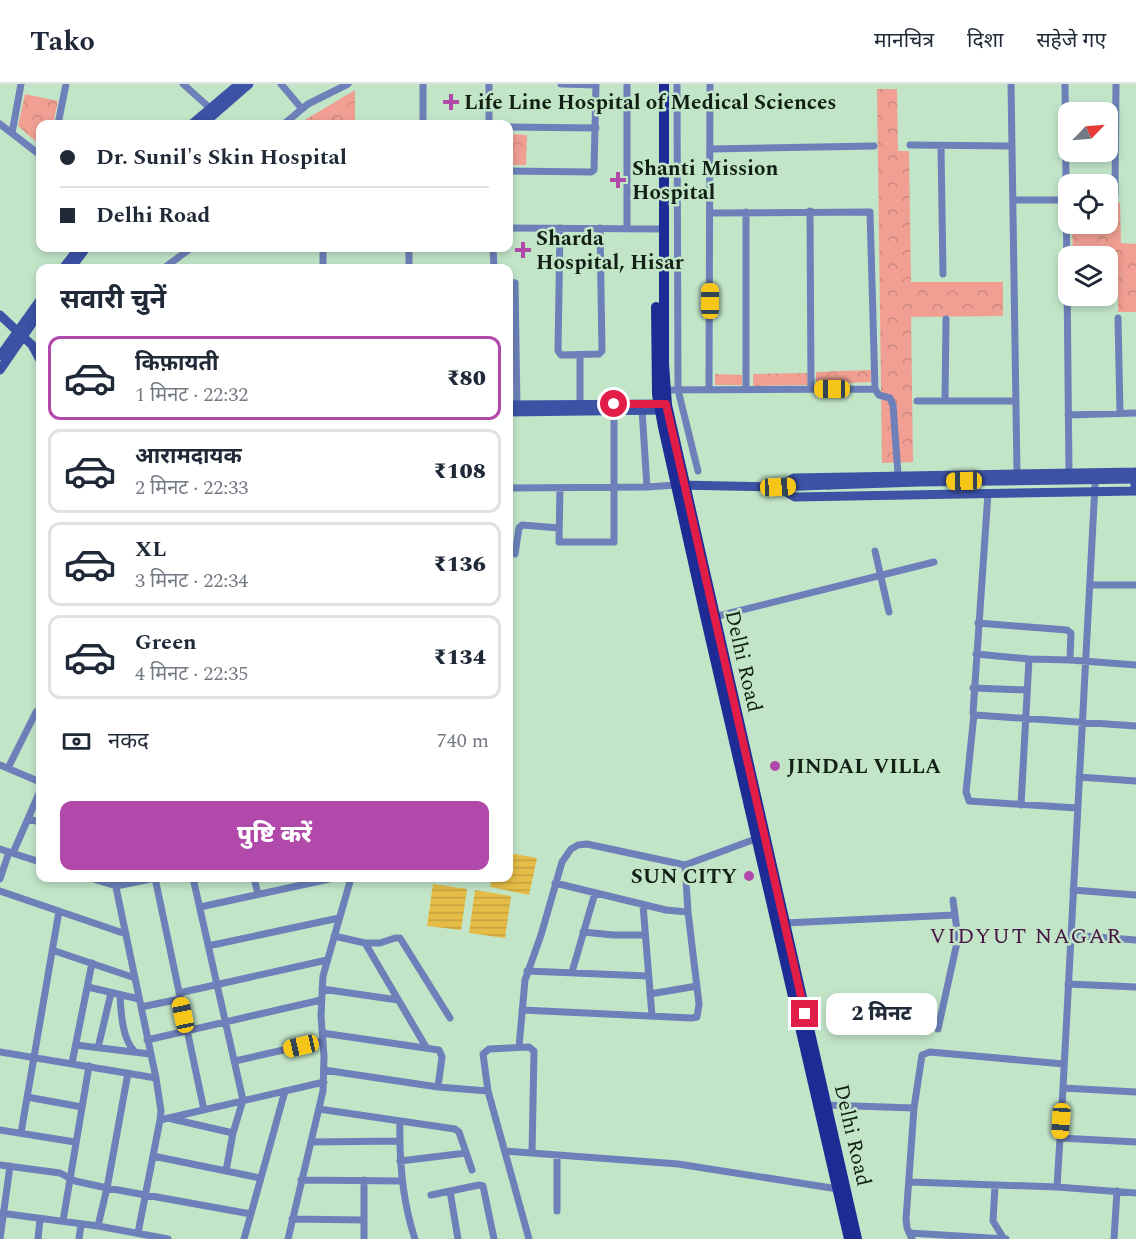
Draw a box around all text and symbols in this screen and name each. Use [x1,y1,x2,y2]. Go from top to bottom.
text: Tako [30,20,95,63]
text: मानचित्र [874,25,934,57]
text: दिशा [967,25,1003,57]
text: सहेजे गए [1036,25,1106,57]
place label: Life Line Hospital of Medical Sciences [464,87,837,119]
marker: Life Line Hospital of Medical Sciences [442,93,460,111]
north arrow [1058,102,1118,162]
map controls [1058,102,1118,306]
text: Dr. Sunil's Skin Hospital [96,141,347,174]
place label: Shanti Mission Hospital [632,153,779,209]
marker: Shanti Mission Hospital [609,171,627,189]
button: locate [1058,174,1118,234]
text: Delhi Road [96,199,210,232]
place label: Sharda Hospital, Hisar [536,223,684,279]
marker: Sharda Hospital, Hisar [514,241,532,259]
button: layers [1058,246,1118,306]
text: सवारी चुनें [60,279,166,321]
car [701,283,719,319]
text: किफ़ायती [135,347,219,380]
icon: car [63,351,117,405]
text: ₹80 [446,362,486,395]
text: 1 मिनट · 22:32 [135,380,248,410]
car [814,380,850,398]
route start [600,390,627,417]
text: आरामदायक [135,440,242,473]
icon: car [63,444,117,498]
text: ₹108 [433,455,486,488]
car [946,472,982,490]
text: 2 मिनट · 22:33 [135,473,248,503]
car [760,477,796,497]
text: XL [135,533,166,566]
icon: car [63,537,117,591]
text: ₹136 [433,548,486,581]
text: 3 मिनट · 22:34 [135,566,248,596]
street label: Delhi Road [716,607,770,715]
text: Green [135,626,197,659]
icon: car [63,630,117,684]
text: ₹134 [433,641,486,674]
text: 4 मिनट · 22:35 [135,659,248,689]
icon: cash [60,725,93,758]
text: नकद [108,725,149,758]
text: 740 m [437,726,489,756]
place label: JINDAL VILLA [787,751,941,783]
marker: JINDAL VILLA [768,759,782,773]
button: पुष्टि करें [60,801,489,870]
place label: SUN CITY [631,861,737,893]
marker: SUN CITY [742,869,756,883]
district label: VIDYUT NAGAR [929,920,1123,953]
callout: 2 मिनट [826,993,937,1035]
car [170,996,196,1034]
text: 2 मिनट [851,999,912,1029]
route end [791,1000,818,1027]
car [281,1033,321,1059]
street label: Delhi Road [825,1081,879,1189]
car [1051,1102,1071,1140]

